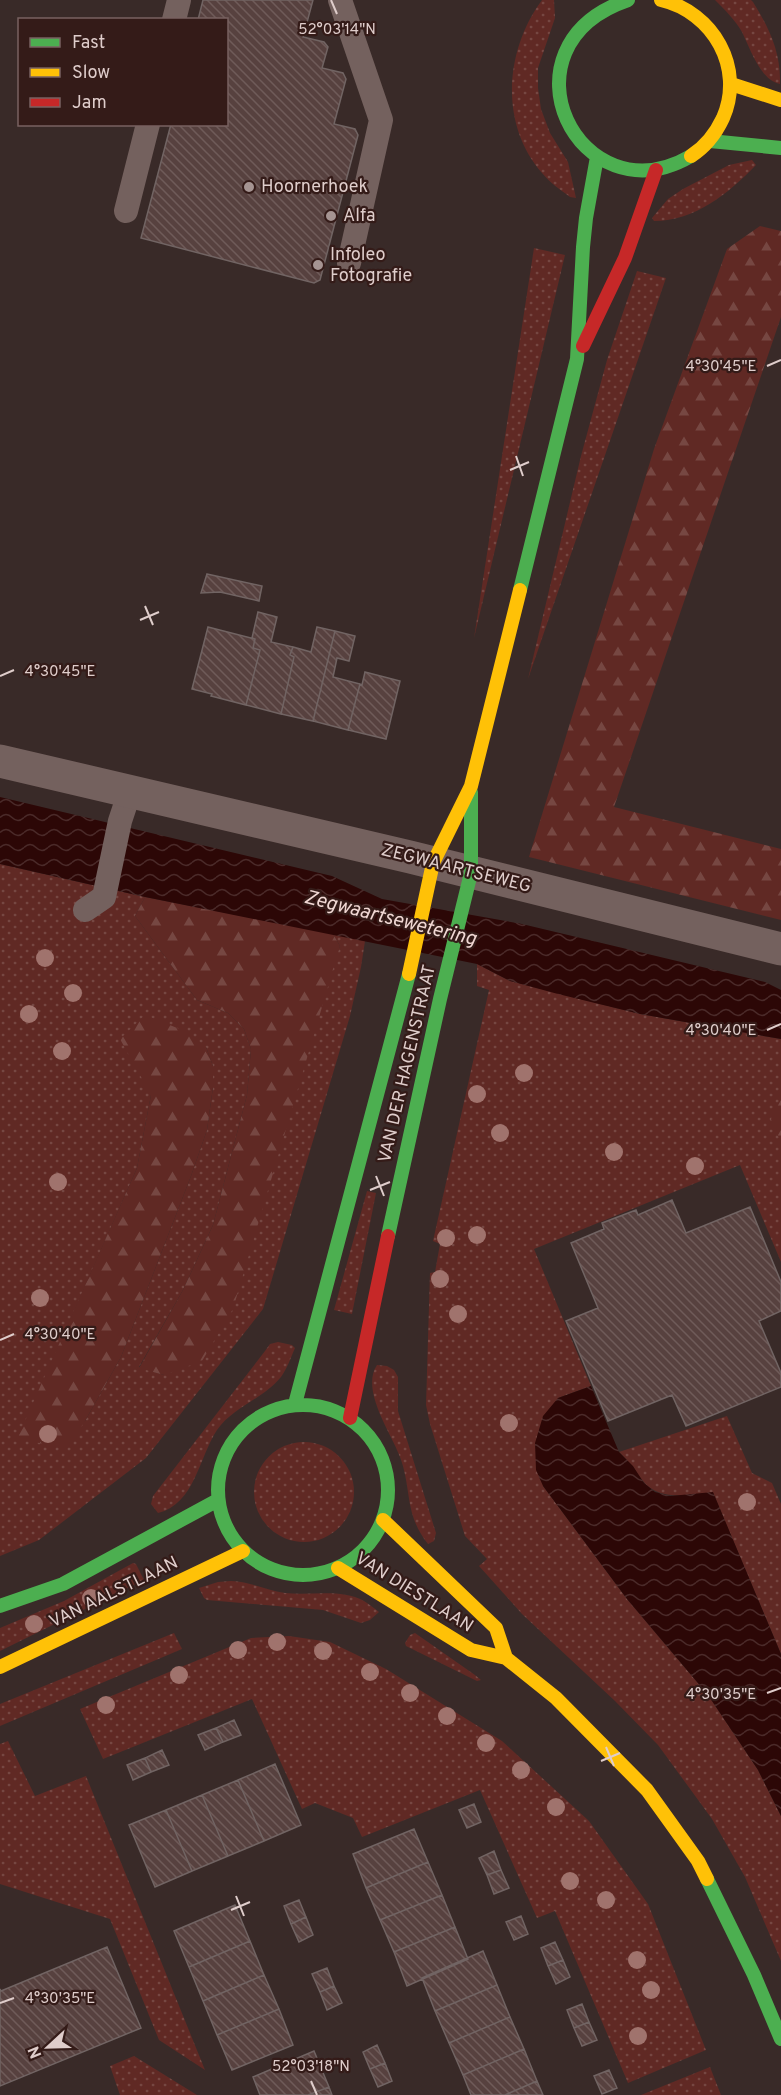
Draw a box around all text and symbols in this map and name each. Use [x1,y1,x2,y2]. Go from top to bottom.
legend [18,18,228,126]
text: 52°03'14"N [298,21,376,40]
text: Fast [72,32,105,55]
text: Slow [72,62,110,85]
text: Jam [72,92,107,115]
place label: Hoornerhoek [261,176,368,199]
marker: Hoornerhoek [242,180,256,194]
place label: Alfa [343,205,375,228]
marker: Alfa [324,209,338,223]
place label: Infoleo Fotografie [330,244,412,288]
marker: Infoleo Fotografie [311,258,325,272]
text: 4°30'45"E [686,358,756,377]
text: 4°30'45"E [25,663,95,682]
street label: ZEGWAARTSEWEG [379,839,533,899]
water label: Zegwaartsewetering [301,885,480,953]
street label: VAN DER HAGENSTRAAT [374,963,442,1165]
text: 4°30'40"E [685,1022,757,1041]
text: 4°30'40"E [24,1326,96,1345]
street label: VAN DIESTLAAN [351,1547,477,1639]
street label: VAN AALSTLAAN [46,1552,182,1634]
text: 4°30'35"E [686,1686,756,1705]
text: 4°30'35"E [25,1990,95,2009]
north arrow [18,2017,78,2077]
text: N [25,2043,47,2061]
text: 52°03'18"N [272,2058,350,2077]

